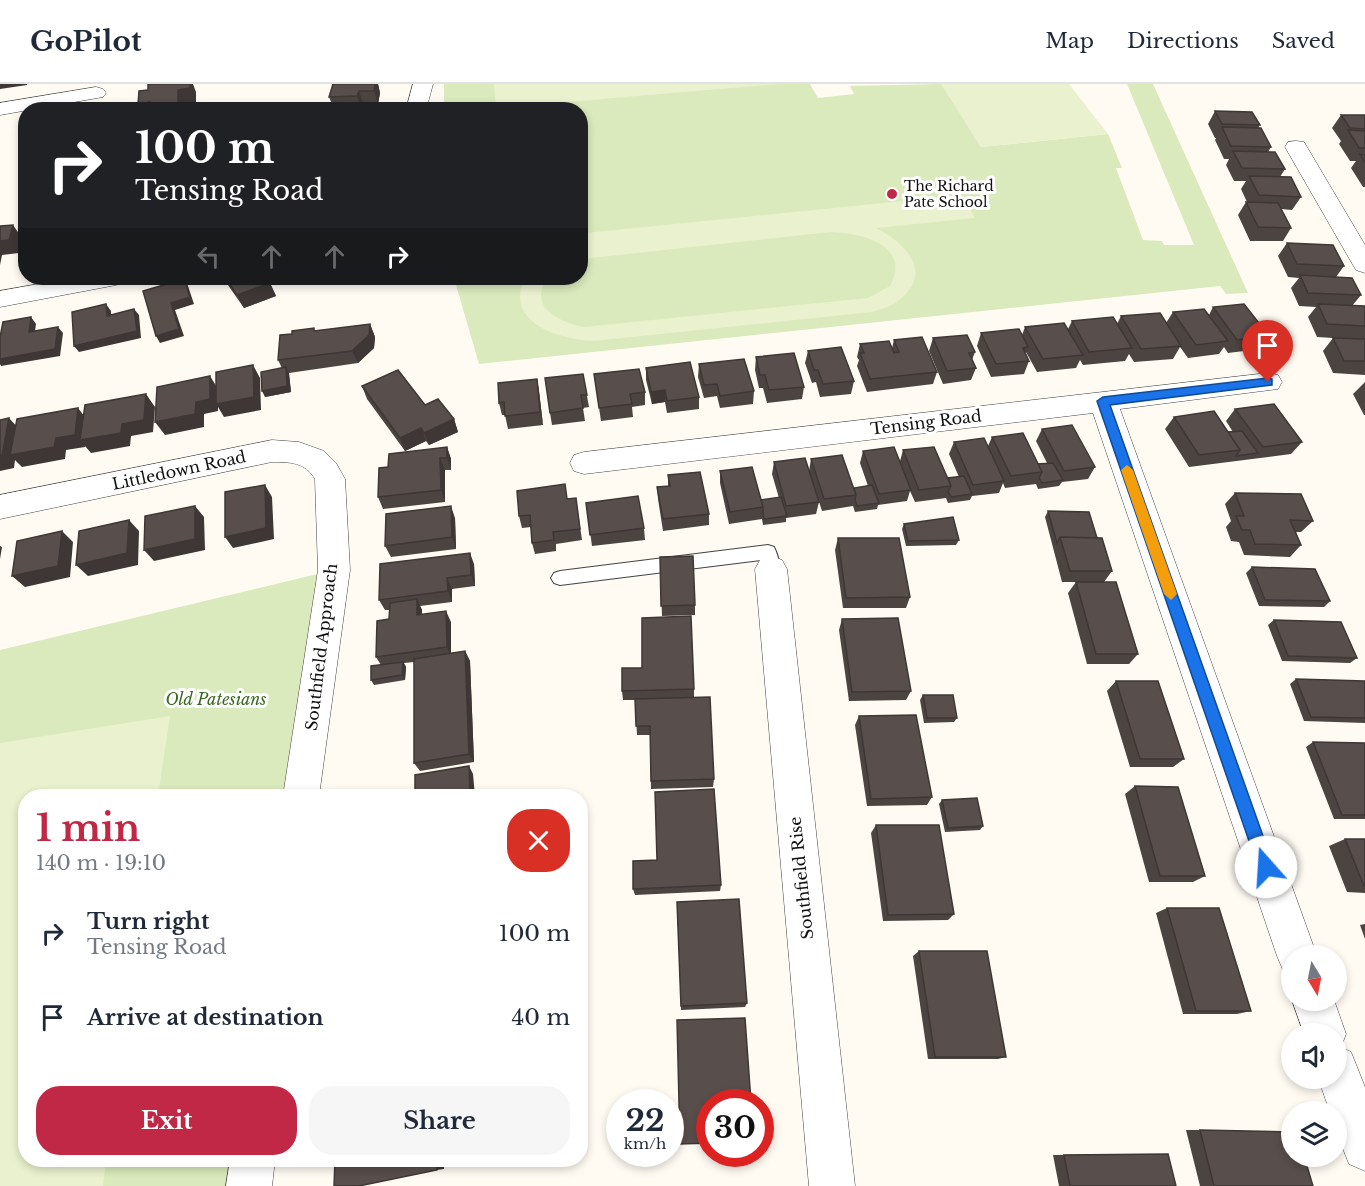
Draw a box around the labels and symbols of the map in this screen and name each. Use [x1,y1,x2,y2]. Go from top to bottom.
place label: The Richard Pate School [904,177,994,211]
marker: The Richard Pate School [885,187,899,201]
pin [1242,320,1293,382]
street label: Tensing Road [869,405,983,439]
street label: Littledown Road [110,446,248,494]
street label: Southfield Approach [301,562,341,732]
park label: Old Patesians [166,689,266,709]
street label: Southfield Rise [785,816,817,940]
position arrow [1234,835,1298,899]
north arrow [1281,945,1347,1011]
speed limit sign: 30 [696,1089,774,1167]

